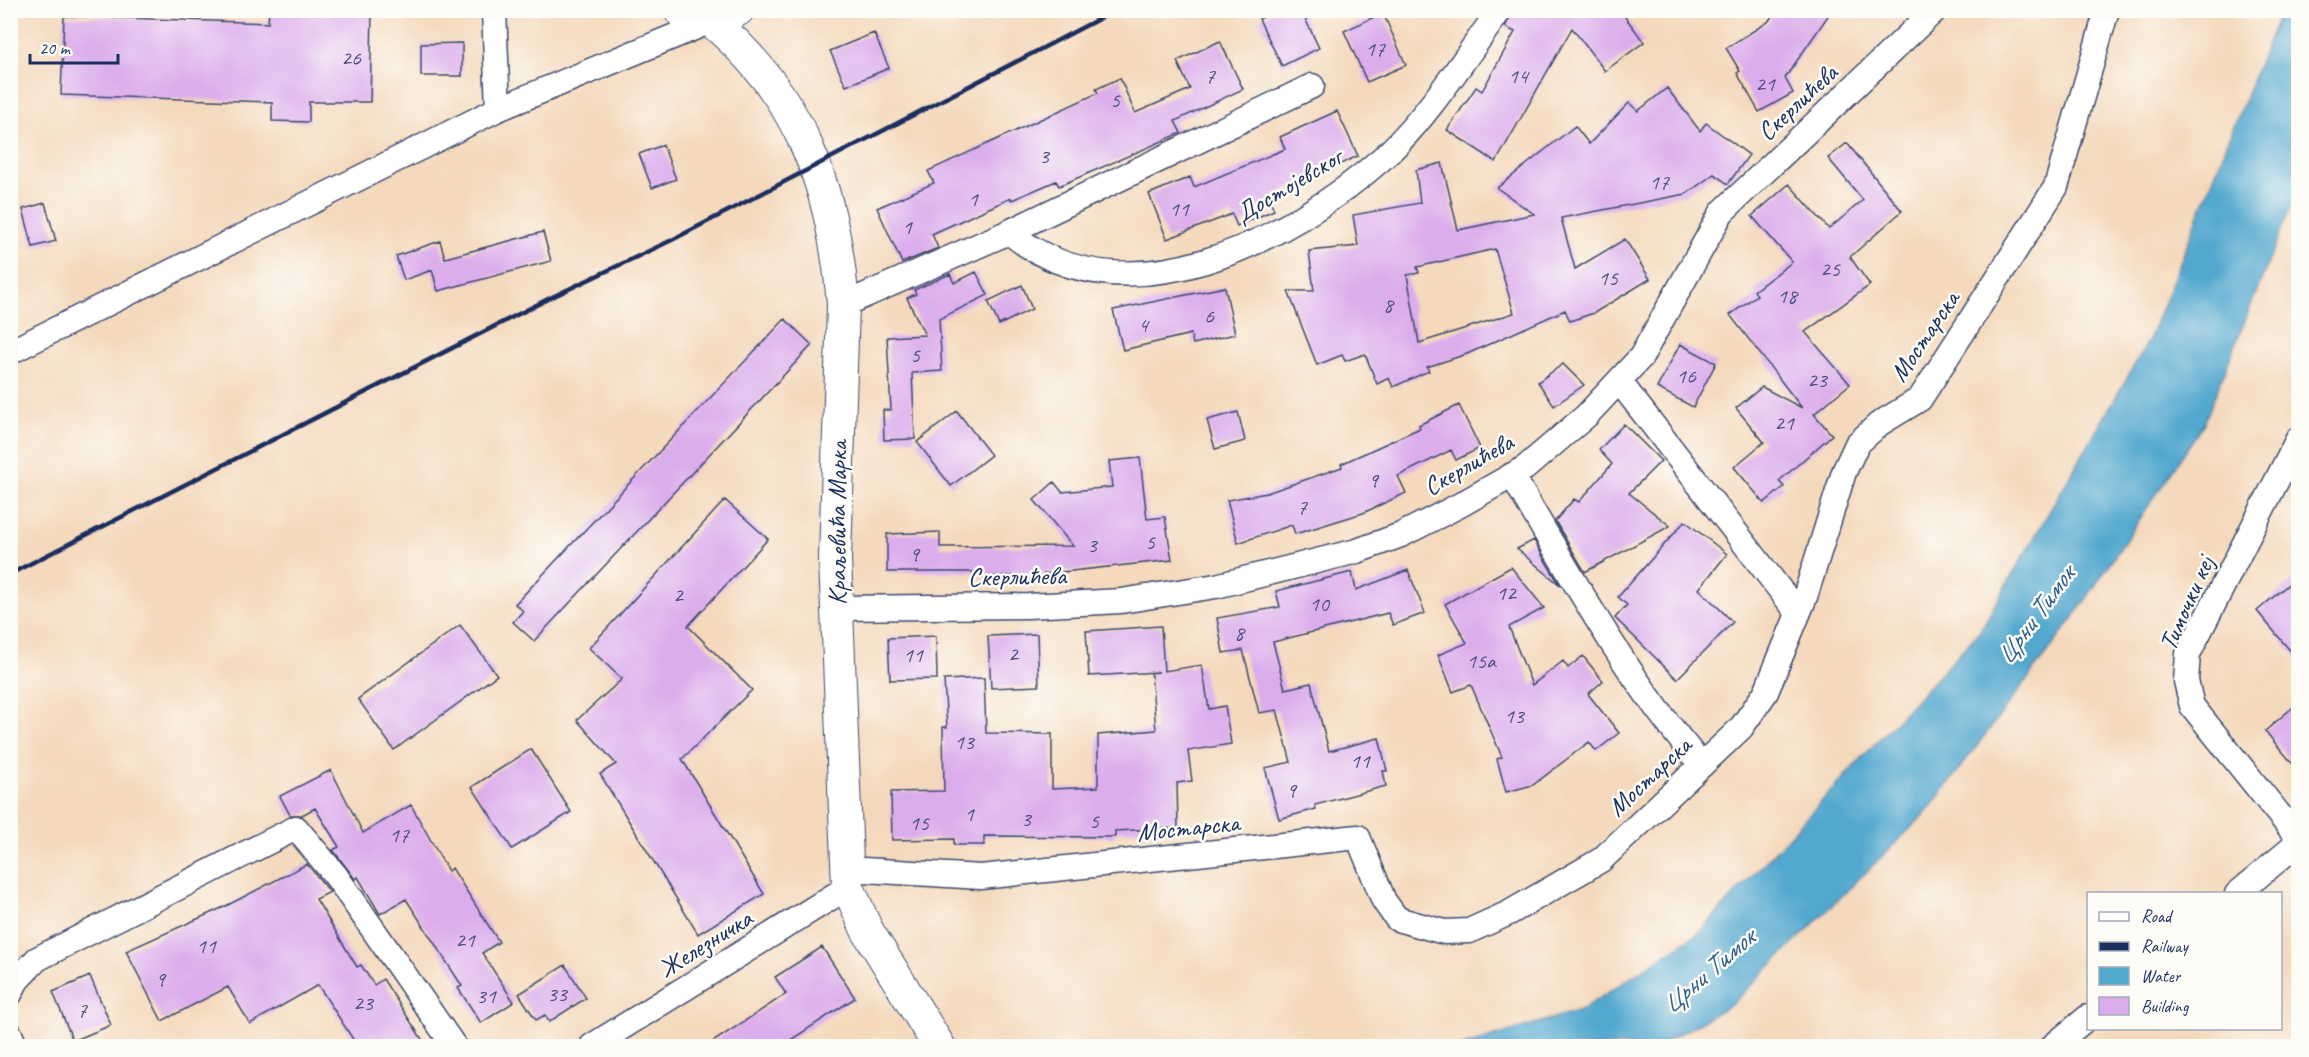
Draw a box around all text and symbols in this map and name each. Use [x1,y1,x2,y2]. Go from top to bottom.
scale bar [30,27,118,65]
house number: 17 [1365,35,1386,63]
text: 20 m [39,37,72,59]
house number: 26 [341,44,362,72]
street label: Скерлићева [1750,56,1846,148]
house number: 7 [1205,62,1216,90]
house number: 14 [1508,62,1530,90]
house number: 21 [1755,70,1776,98]
house number: 5 [1110,86,1121,114]
street label: Достојевског [1229,139,1351,230]
house number: 3 [1039,142,1051,170]
house number: 17 [1649,168,1670,196]
house number: 1 [968,185,979,213]
house number: 11 [1169,195,1190,223]
house number: 1 [902,213,913,241]
house number: 25 [1820,255,1841,283]
house number: 15 [1598,264,1619,292]
house number: 18 [1777,282,1799,310]
street label: Мостарска [1882,283,1968,388]
house number: 8 [1383,291,1395,319]
house number: 6 [1204,302,1215,330]
house number: 4 [1138,311,1150,339]
house number: 5 [910,341,921,369]
house number: 16 [1676,362,1697,390]
house number: 23 [1807,366,1829,394]
house number: 21 [1774,409,1795,437]
street label: Скерлићева [1417,425,1520,503]
street label: Краљевића Марка [821,439,854,605]
house number: 9 [1368,466,1380,494]
house number: 7 [1297,493,1308,521]
house number: 5 [1145,528,1156,556]
house number: 3 [1087,531,1099,559]
house number: 9 [909,540,921,568]
street label: Тимочки кеј [2151,549,2223,655]
water label: Црни Тимок [1988,555,2085,671]
street label: Скерлићева [968,559,1068,594]
house number: 12 [1496,579,1518,607]
house number: 2 [673,581,685,609]
house number: 10 [1309,590,1331,618]
house number: 8 [1234,619,1246,647]
house number: 2 [1008,640,1020,668]
house number: 11 [903,641,924,669]
house number: 15a [1466,647,1497,675]
house number: 13 [1504,702,1526,730]
house number: 13 [954,728,976,756]
street label: Мостарска [1601,728,1700,823]
house number: 11 [1350,747,1371,775]
house number: 9 [1286,776,1298,804]
house number: 1 [964,800,975,828]
house number: 3 [1021,805,1033,833]
street label: Мостарска [1135,805,1243,849]
house number: 5 [1089,807,1100,835]
house number: 15 [909,809,930,837]
house number: 17 [389,821,410,849]
legend [2087,892,2282,1030]
street label: Железничка [652,901,760,985]
text: Road [2141,905,2174,927]
water label: Црни Тимок [1654,918,1766,1021]
house number: 21 [455,926,476,954]
house number: 11 [196,932,217,960]
text: Railway [2141,935,2189,957]
house number: 9 [155,965,167,993]
text: Water [2141,965,2182,987]
house number: 33 [547,980,569,1008]
house number: 31 [476,982,497,1010]
house number: 23 [353,989,375,1017]
text: Building [2141,995,2190,1017]
house number: 7 [77,996,88,1024]

